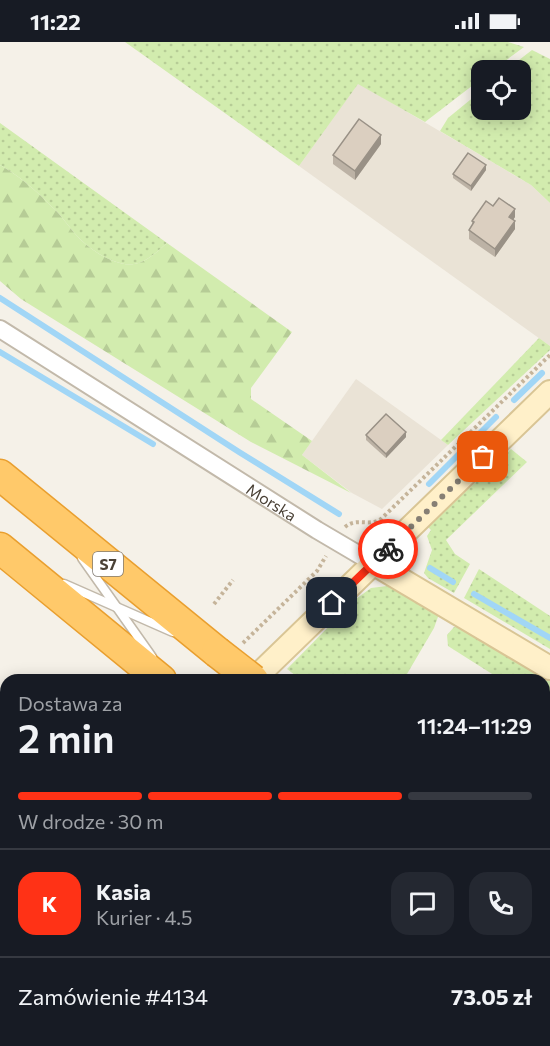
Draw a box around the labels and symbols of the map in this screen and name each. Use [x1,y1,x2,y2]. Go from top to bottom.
pin [457,431,508,482]
street label: Morska [243,479,300,524]
courier [358,519,418,579]
road number: S7 [93,552,123,576]
pin [306,577,357,628]

